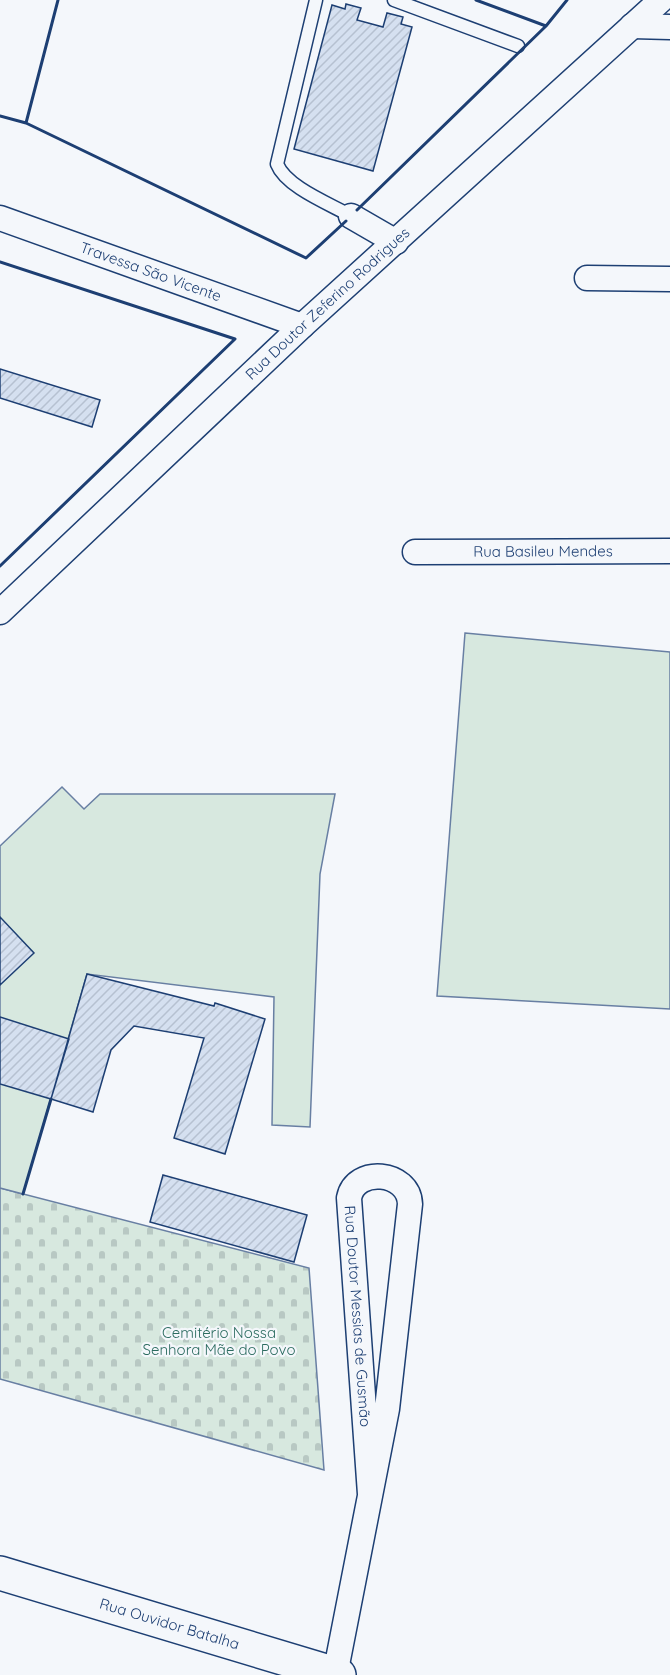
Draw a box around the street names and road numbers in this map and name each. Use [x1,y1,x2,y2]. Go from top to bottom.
street label: Rua Doutor Zeferino Rodrigues [241,223,414,384]
street label: Travessa São Vicente [78,237,224,305]
street label: Rua Basileu Mendes [473,541,613,561]
street label: Rua Doutor Messias de Gusmão [341,1205,375,1428]
street label: Rua Ouvidor Batalha [97,1594,242,1654]

